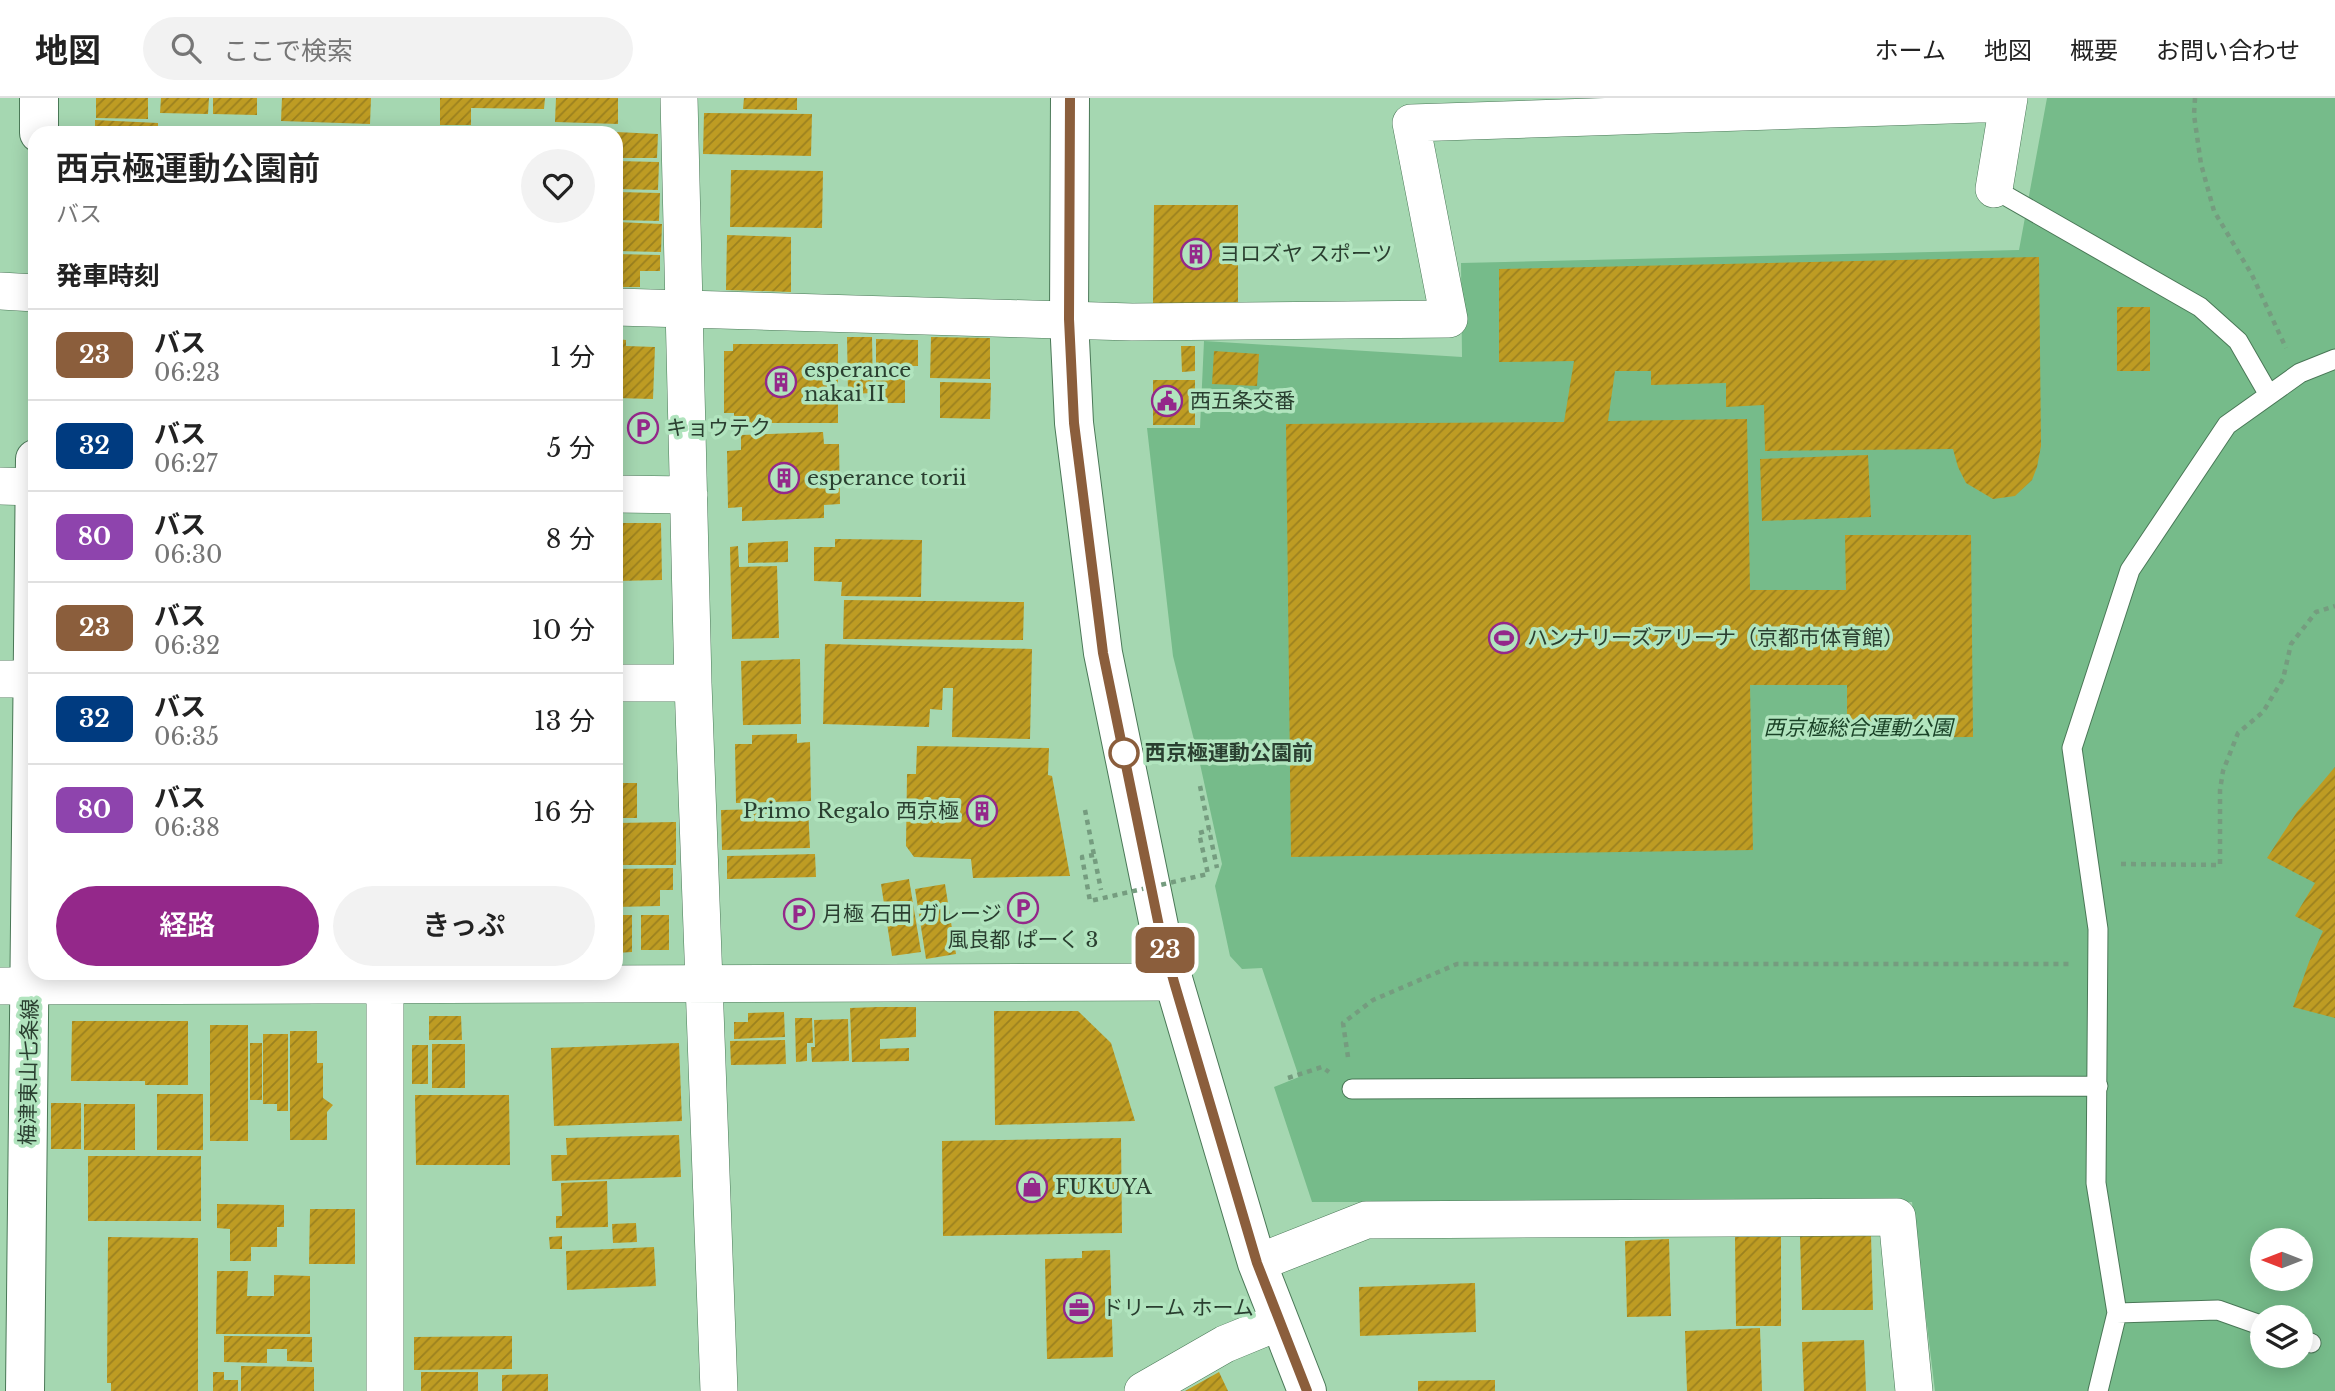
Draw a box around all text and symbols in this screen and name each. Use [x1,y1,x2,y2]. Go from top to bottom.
search box [143,17,633,80]
icon: search [167,29,205,67]
text: 地図 [35,30,101,71]
text: ここで検索 [223,35,353,67]
text: ホーム [1875,36,1946,65]
text: 地図 [1984,36,2032,65]
text: 概要 [2070,36,2118,65]
text: お問い合わせ [2156,36,2300,65]
text: 西京極運動公園前 [56,148,320,189]
button: heart [521,149,595,223]
text: バス [56,200,102,228]
building icon: ヨロズヤ スポーツ [1179,237,1213,271]
place label: ヨロズヤ スポーツ [1219,241,1393,267]
text: 発車時刻 [56,260,160,292]
text: バス [154,327,206,359]
text: 23 [79,340,110,369]
text: 1 分 [550,341,595,373]
place label: esperance nakai II [804,357,911,407]
text: 06:23 [154,359,220,387]
building icon: esperance nakai II [764,365,798,399]
public building icon: 西五条交番 [1150,384,1184,418]
place label: 西五条交番 [1190,388,1295,414]
parking icon: キョウテク [626,411,660,445]
place label: キョウテク [666,415,771,441]
text: バス [154,418,206,450]
text: 32 [79,431,110,460]
text: 5 分 [547,432,595,464]
text: 06:27 [154,450,217,478]
building icon: esperance torii [767,461,801,495]
place label: esperance torii [807,465,966,491]
text: バス [154,509,206,541]
text: 80 [78,522,111,551]
text: 8 分 [546,523,595,555]
text: 06:30 [154,541,222,569]
text: バス [154,600,206,632]
text: 23 [79,613,110,642]
text: 10 分 [531,614,595,646]
sports icon: ハンナリーズアリーナ（京都市体育館） [1487,621,1521,655]
place label: ハンナリーズアリーナ（京都市体育館） [1527,625,1904,651]
text: 06:32 [154,632,220,660]
text: バス [154,691,206,723]
text: 32 [79,704,110,733]
text: 13 分 [534,705,595,737]
park label: 西京極総合運動公園 [1764,715,1955,741]
text: 06:35 [154,723,219,751]
marker: 西京極運動公園前 [1109,738,1139,768]
place label: 西京極運動公園前 [1145,740,1313,766]
text: バス [154,782,206,814]
building icon: Primo Regalo 西京極 [965,794,999,828]
text: 80 [78,795,111,824]
text: 16 分 [533,796,595,828]
place label: Primo Regalo 西京極 [743,798,959,824]
text: 06:38 [154,814,220,842]
button: 経路 [56,886,319,966]
button: きっぷ [333,886,595,966]
parking icon: 風良都 ぱーく 3 [1006,891,1040,925]
parking icon: 月極 石田 ガレージ [782,897,816,931]
place label: 月極 石田 ガレージ [822,901,1002,927]
place label: 風良都 ぱーく 3 [948,927,1099,953]
line badge: 23 [1134,927,1196,973]
text: 23 [1150,935,1180,964]
street label: 梅津東山七条線 [15,998,43,1146]
shop icon: FUKUYA [1015,1170,1049,1204]
place label: FUKUYA [1055,1174,1152,1200]
north arrow [2250,1228,2314,1292]
map controls [2250,1228,2313,1368]
office icon: ドリーム ホーム [1062,1291,1096,1325]
place label: ドリーム ホーム [1102,1295,1254,1321]
button: layers [2250,1305,2313,1368]

